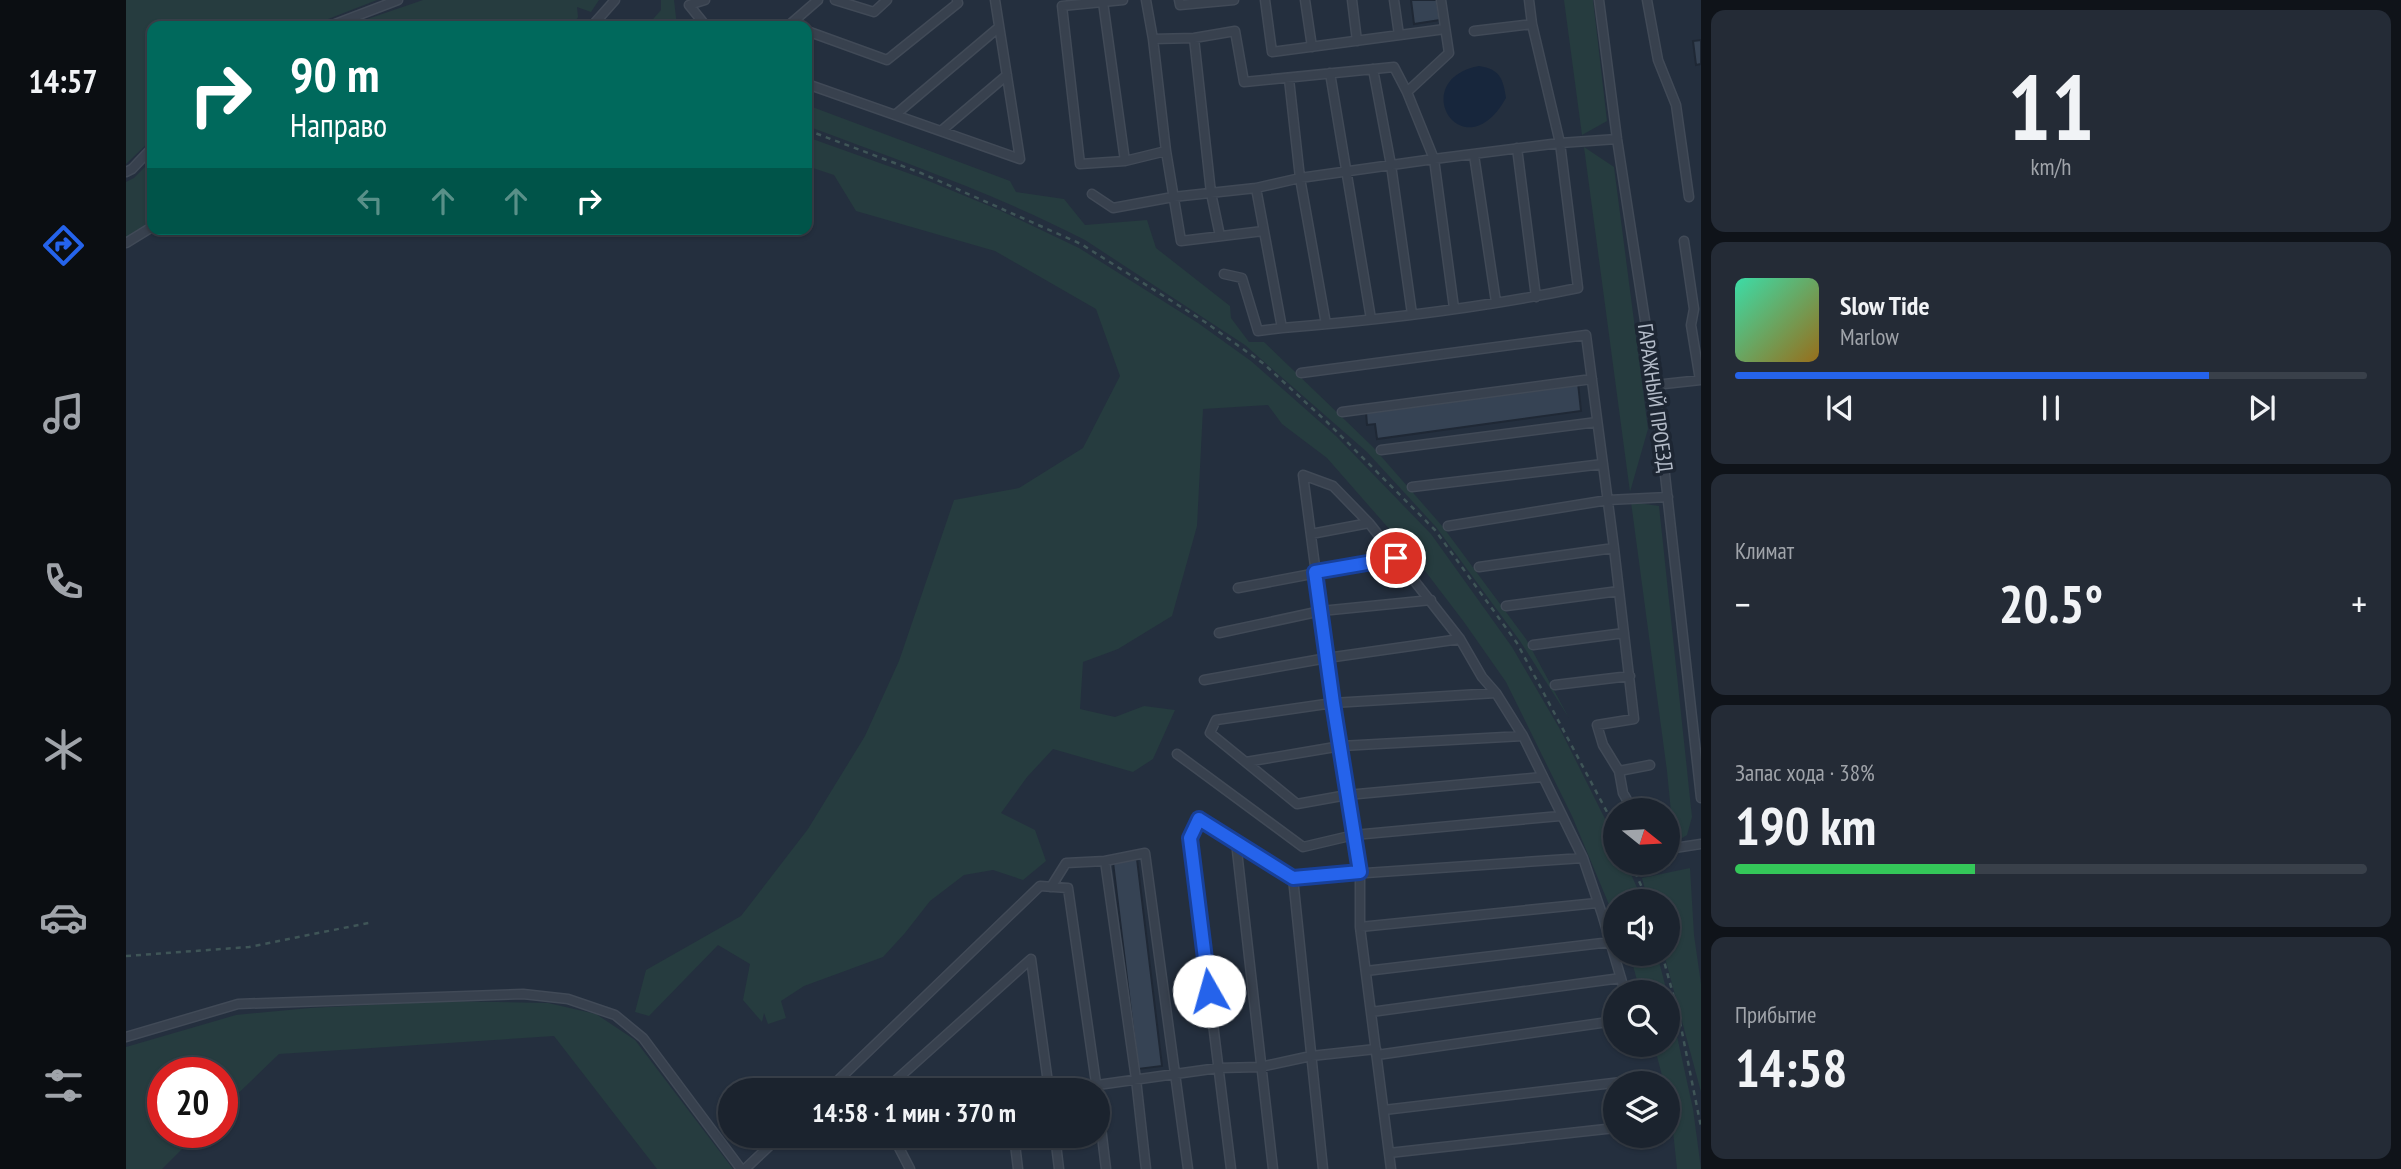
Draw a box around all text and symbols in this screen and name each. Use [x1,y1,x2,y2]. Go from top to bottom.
text: 90 m [290,42,379,106]
text: 11 [2008,47,2095,165]
icon: right [175,49,266,140]
text: 14:57 [28,60,98,102]
text: Направо [290,104,387,146]
text: km/h [2031,152,2071,181]
icon: left [351,182,389,220]
icon: ahead [424,182,462,220]
icon: ahead [497,182,535,220]
icon: right [570,182,608,220]
icon: directions [39,221,88,270]
text: Slow Tide [1840,289,1930,322]
street label: ГАРАЖНЫЙ ПРОЕЗД [1632,322,1679,474]
text: Marlow [1840,322,1899,351]
icon: music [39,389,88,438]
icon: previous [1821,389,1859,427]
icon: pause [2032,389,2070,427]
icon: next [2243,389,2281,427]
pin [1366,528,1426,588]
text: Климат [1735,536,1794,565]
icon: arrive [1377,539,1415,577]
icon: phone [39,557,88,606]
text: 20.5° [1999,570,2103,637]
text: − [1735,579,1751,628]
text: + [2351,579,2367,628]
icon: climate [39,725,88,774]
text: Запас хода · 38% [1735,758,1875,787]
text: 190 km [1735,792,1876,859]
north arrow [1603,798,1680,875]
map controls [1603,798,1680,1148]
button: sound [1603,889,1680,966]
icon: car [39,893,88,942]
position arrow [1172,954,1246,1028]
button: search [1603,980,1680,1057]
text: Прибытие [1735,1000,1816,1029]
text: 14:58 [1735,1034,1847,1101]
speed limit sign: 20 [147,1057,238,1148]
icon: filters [39,1061,88,1110]
button: layers [1603,1071,1680,1148]
text: 14:58 · 1 мин · 370 m [812,1096,1016,1129]

